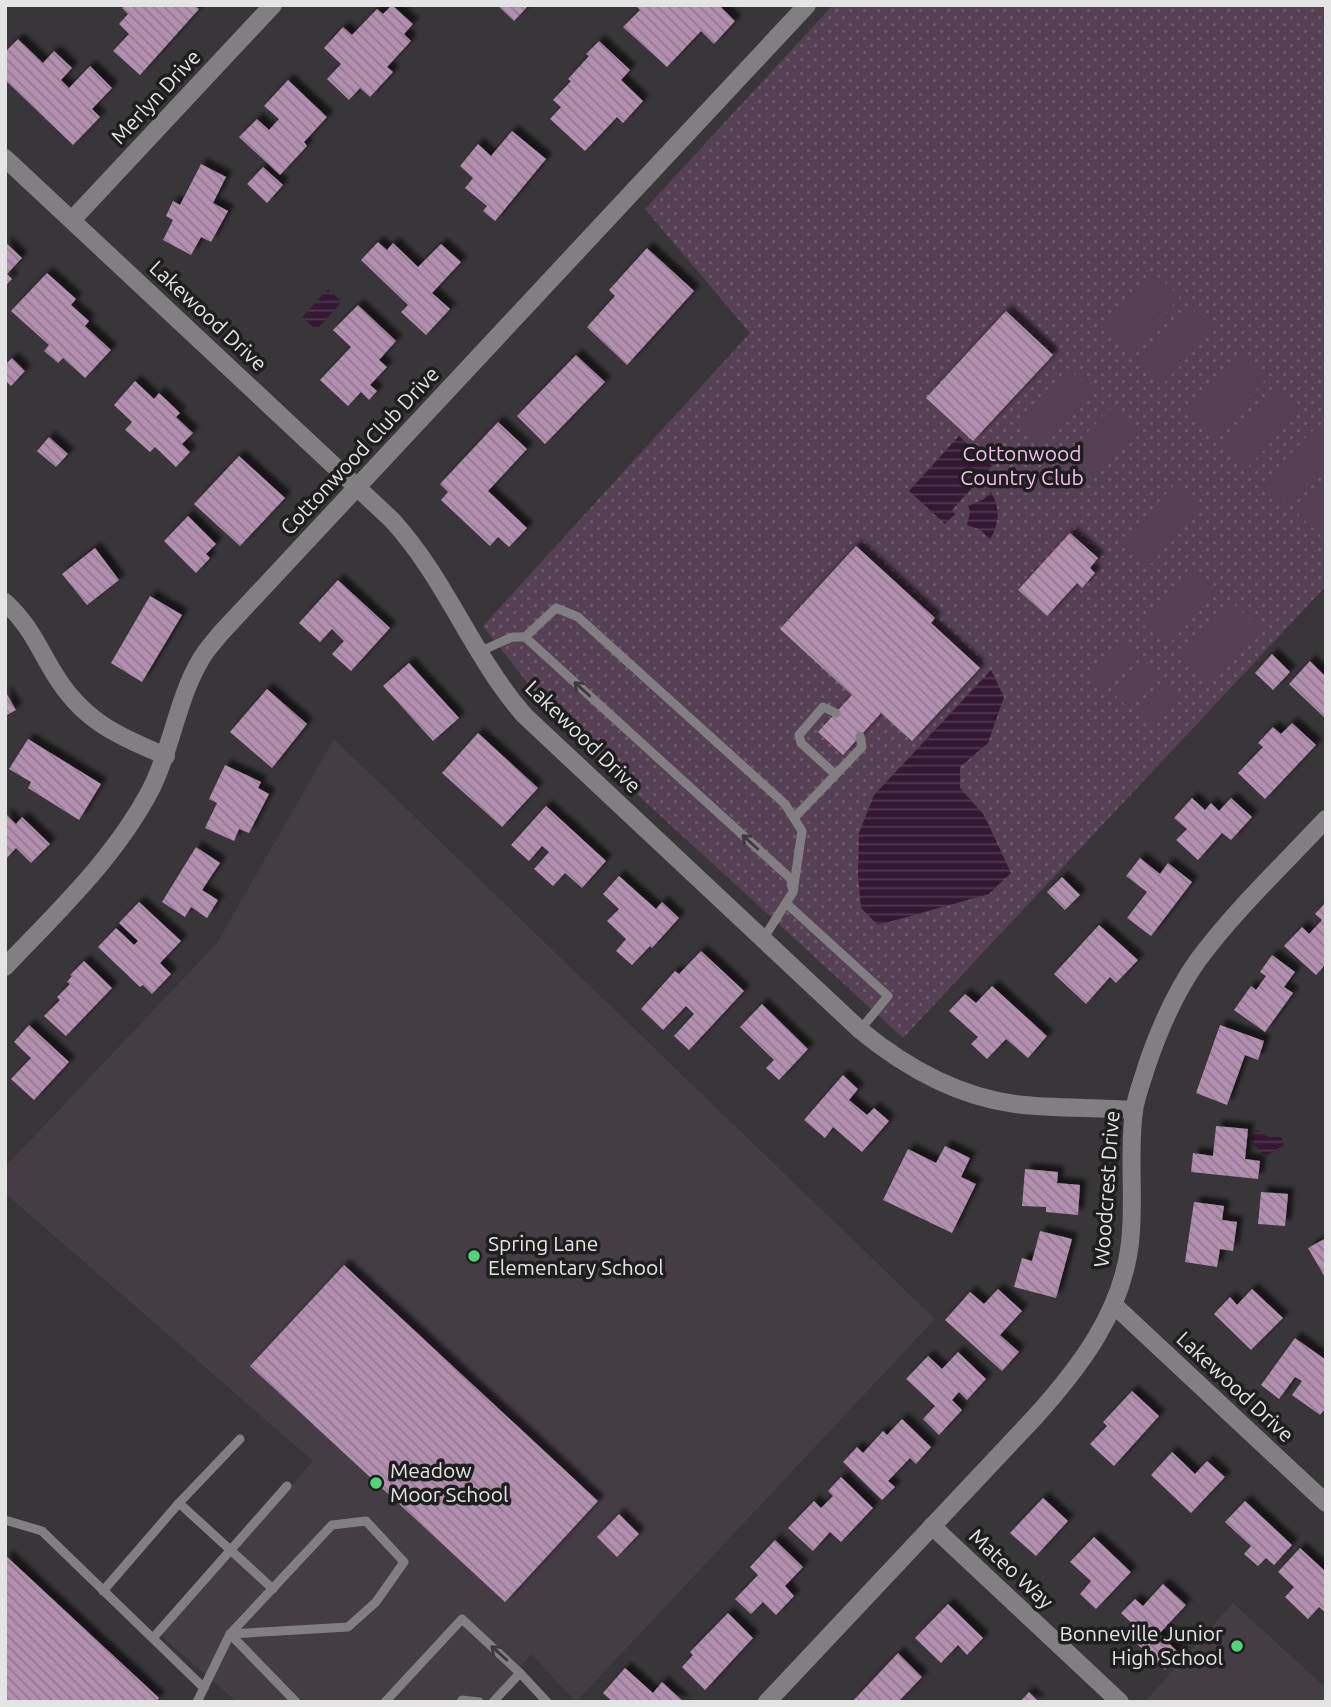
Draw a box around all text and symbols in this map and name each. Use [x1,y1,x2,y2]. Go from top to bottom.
street label: Merlyn Drive [106,44,205,148]
street label: Lakewood Drive [145,255,272,376]
street label: Cottonwood Club Drive [275,361,443,539]
park label: Cottonwood Country Club [960,441,1084,489]
street label: Lakewood Drive [521,675,646,797]
one-way arrow [573,681,591,697]
one-way arrow [741,834,759,850]
street label: Woodcrest Drive [1089,1110,1123,1268]
place label: Spring Lane Elementary School [488,1231,664,1279]
marker: Spring Lane Elementary School [466,1248,482,1264]
street label: Lakewood Drive [1172,1326,1299,1447]
place label: Meadow Moor School [390,1458,508,1506]
marker: Meadow Moor School [368,1475,384,1491]
street label: Mateo Way [965,1523,1059,1613]
place label: Bonneville Junior High School [1059,1621,1223,1669]
marker: Bonneville Junior High School [1229,1638,1245,1654]
one-way arrow [491,1645,508,1662]

